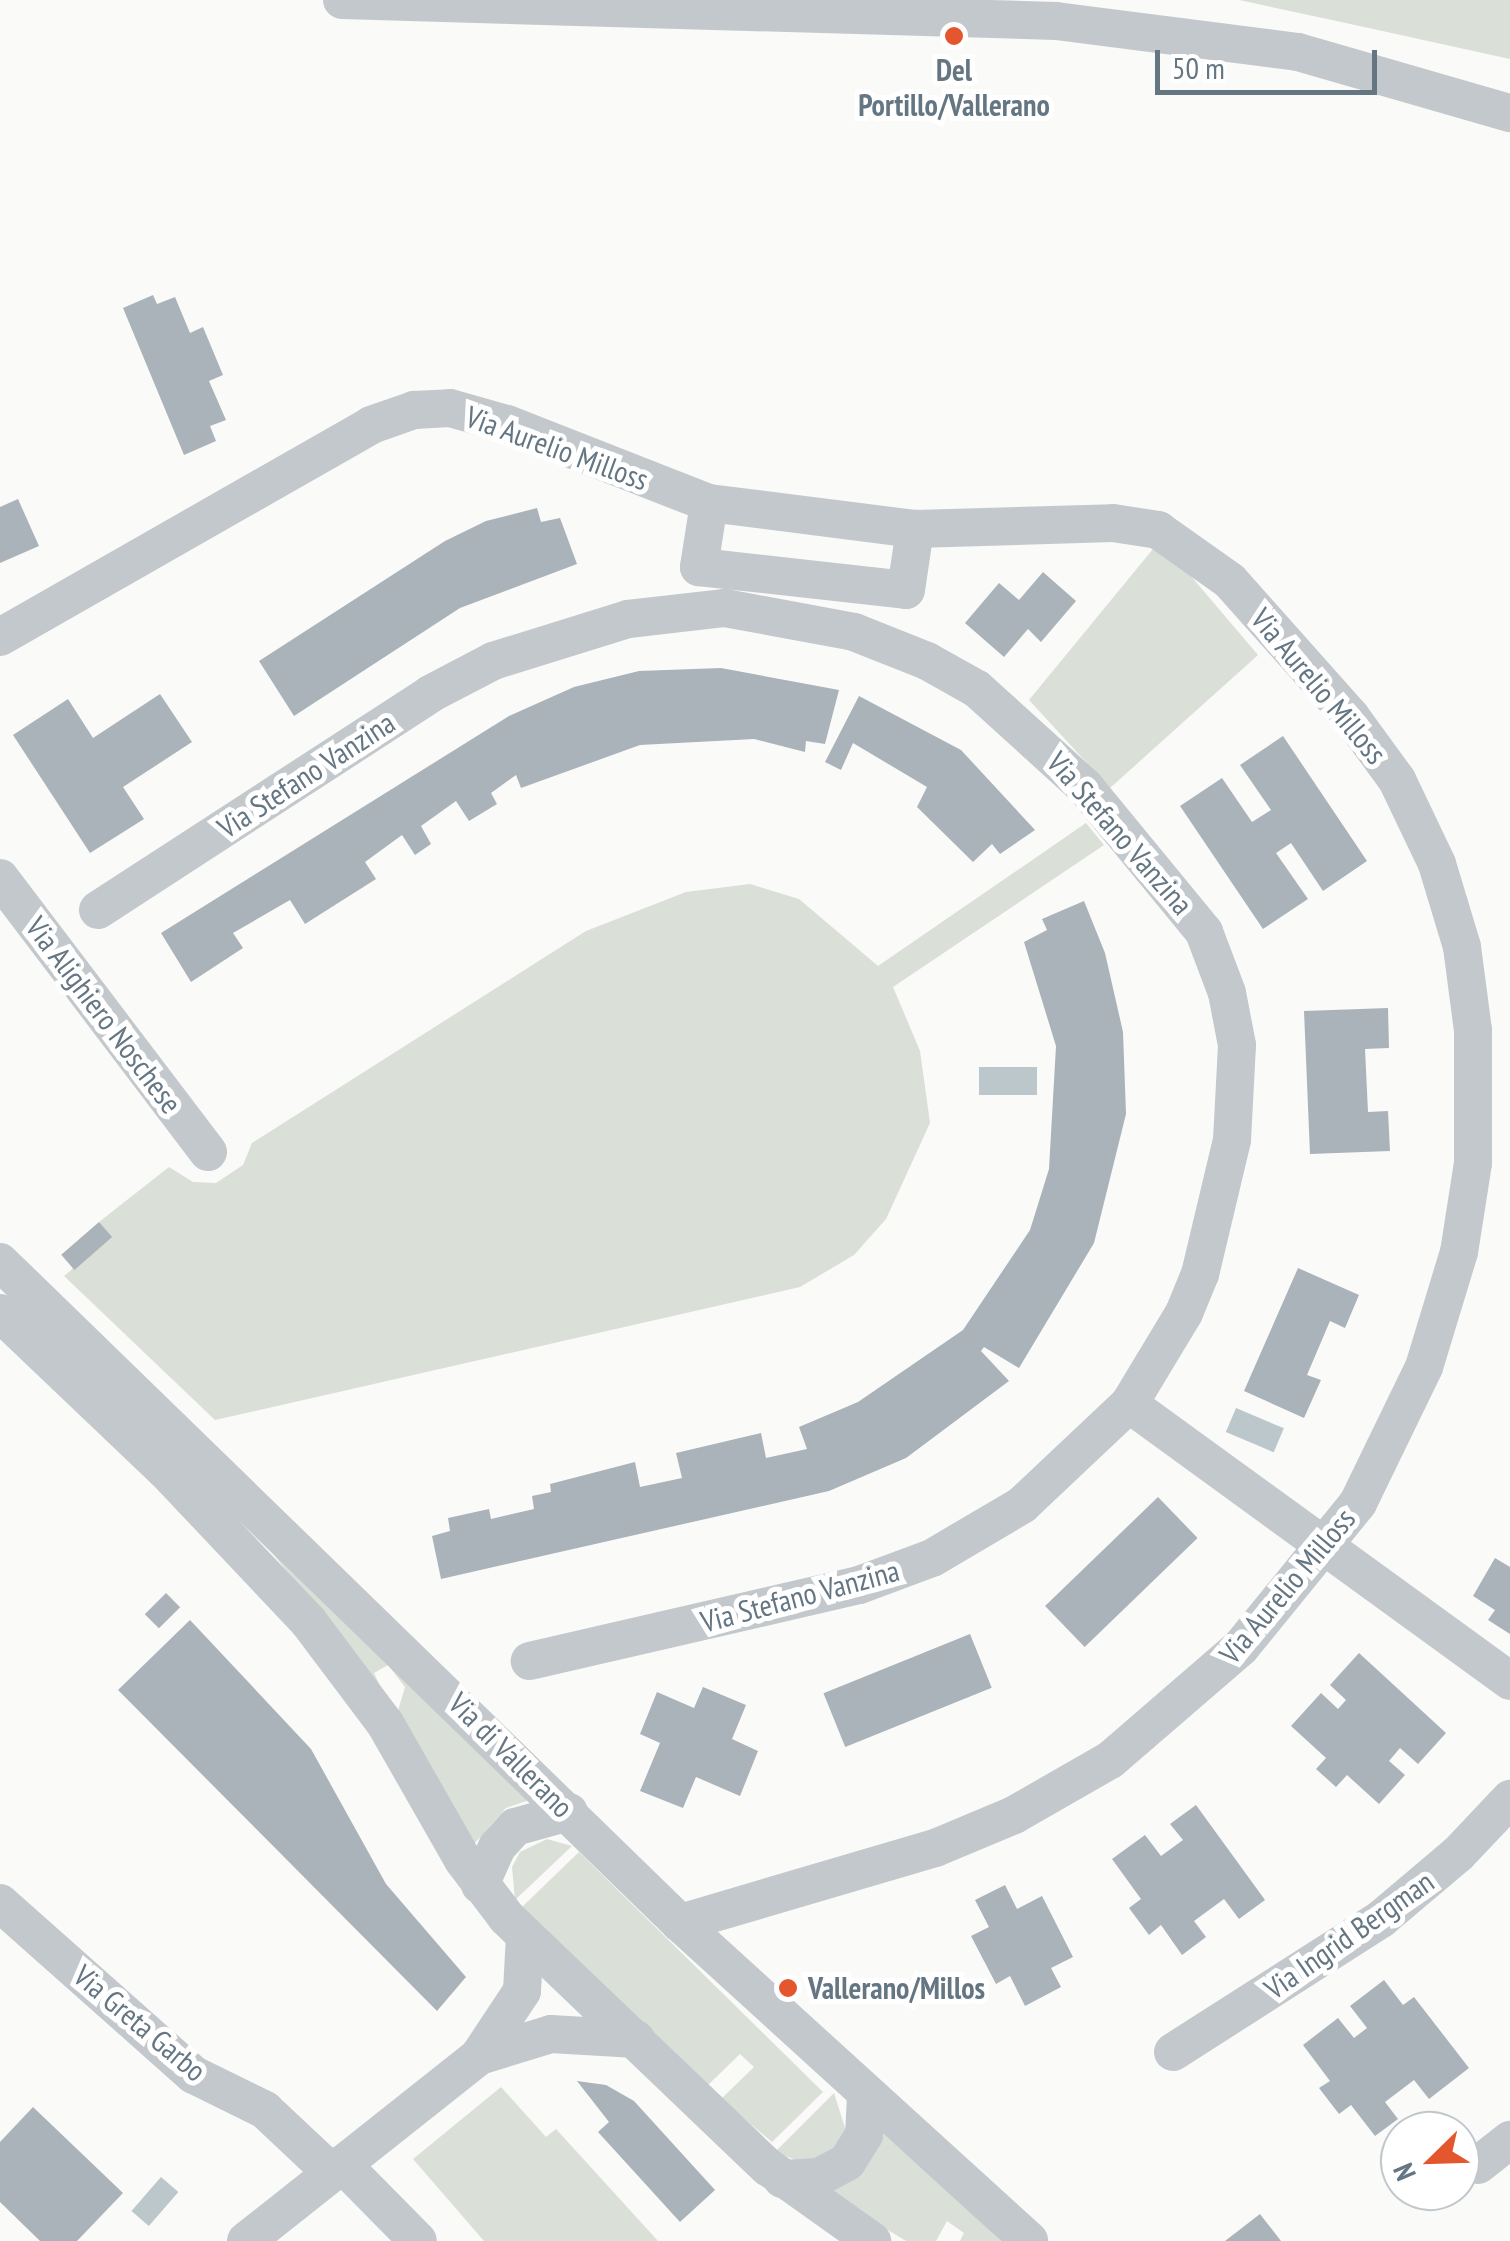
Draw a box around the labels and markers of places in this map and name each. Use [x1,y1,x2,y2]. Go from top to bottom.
marker: Del Portillo/Vallerano [943,25,965,47]
place label: Del Portillo/Vallerano [858,52,1050,122]
place label: Vallerano/Millos [808,1970,985,2006]
marker: Vallerano/Millos [777,1977,799,1999]

